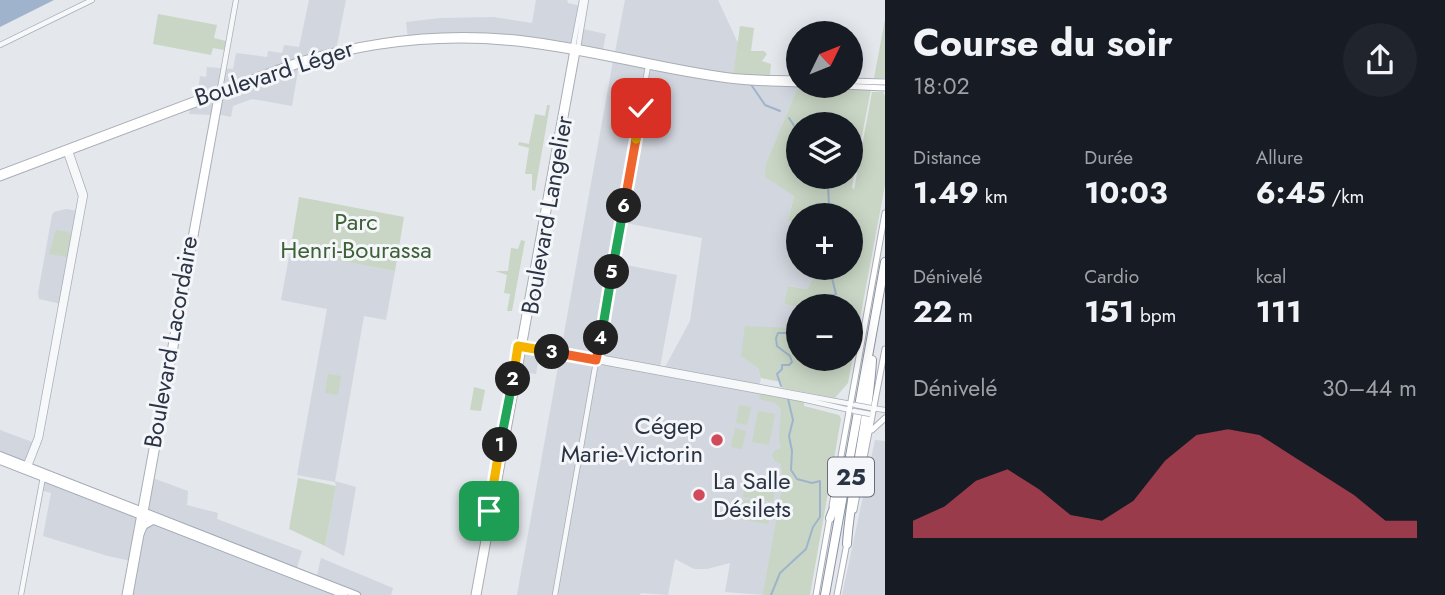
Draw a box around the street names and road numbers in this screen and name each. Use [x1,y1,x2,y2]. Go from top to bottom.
street label: Boulevard Léger [190,30,359,115]
street label: Boulevard Langelier [512,112,581,317]
street label: Boulevard Lacordaire [135,233,206,451]
road number: 25 [828,457,874,496]

